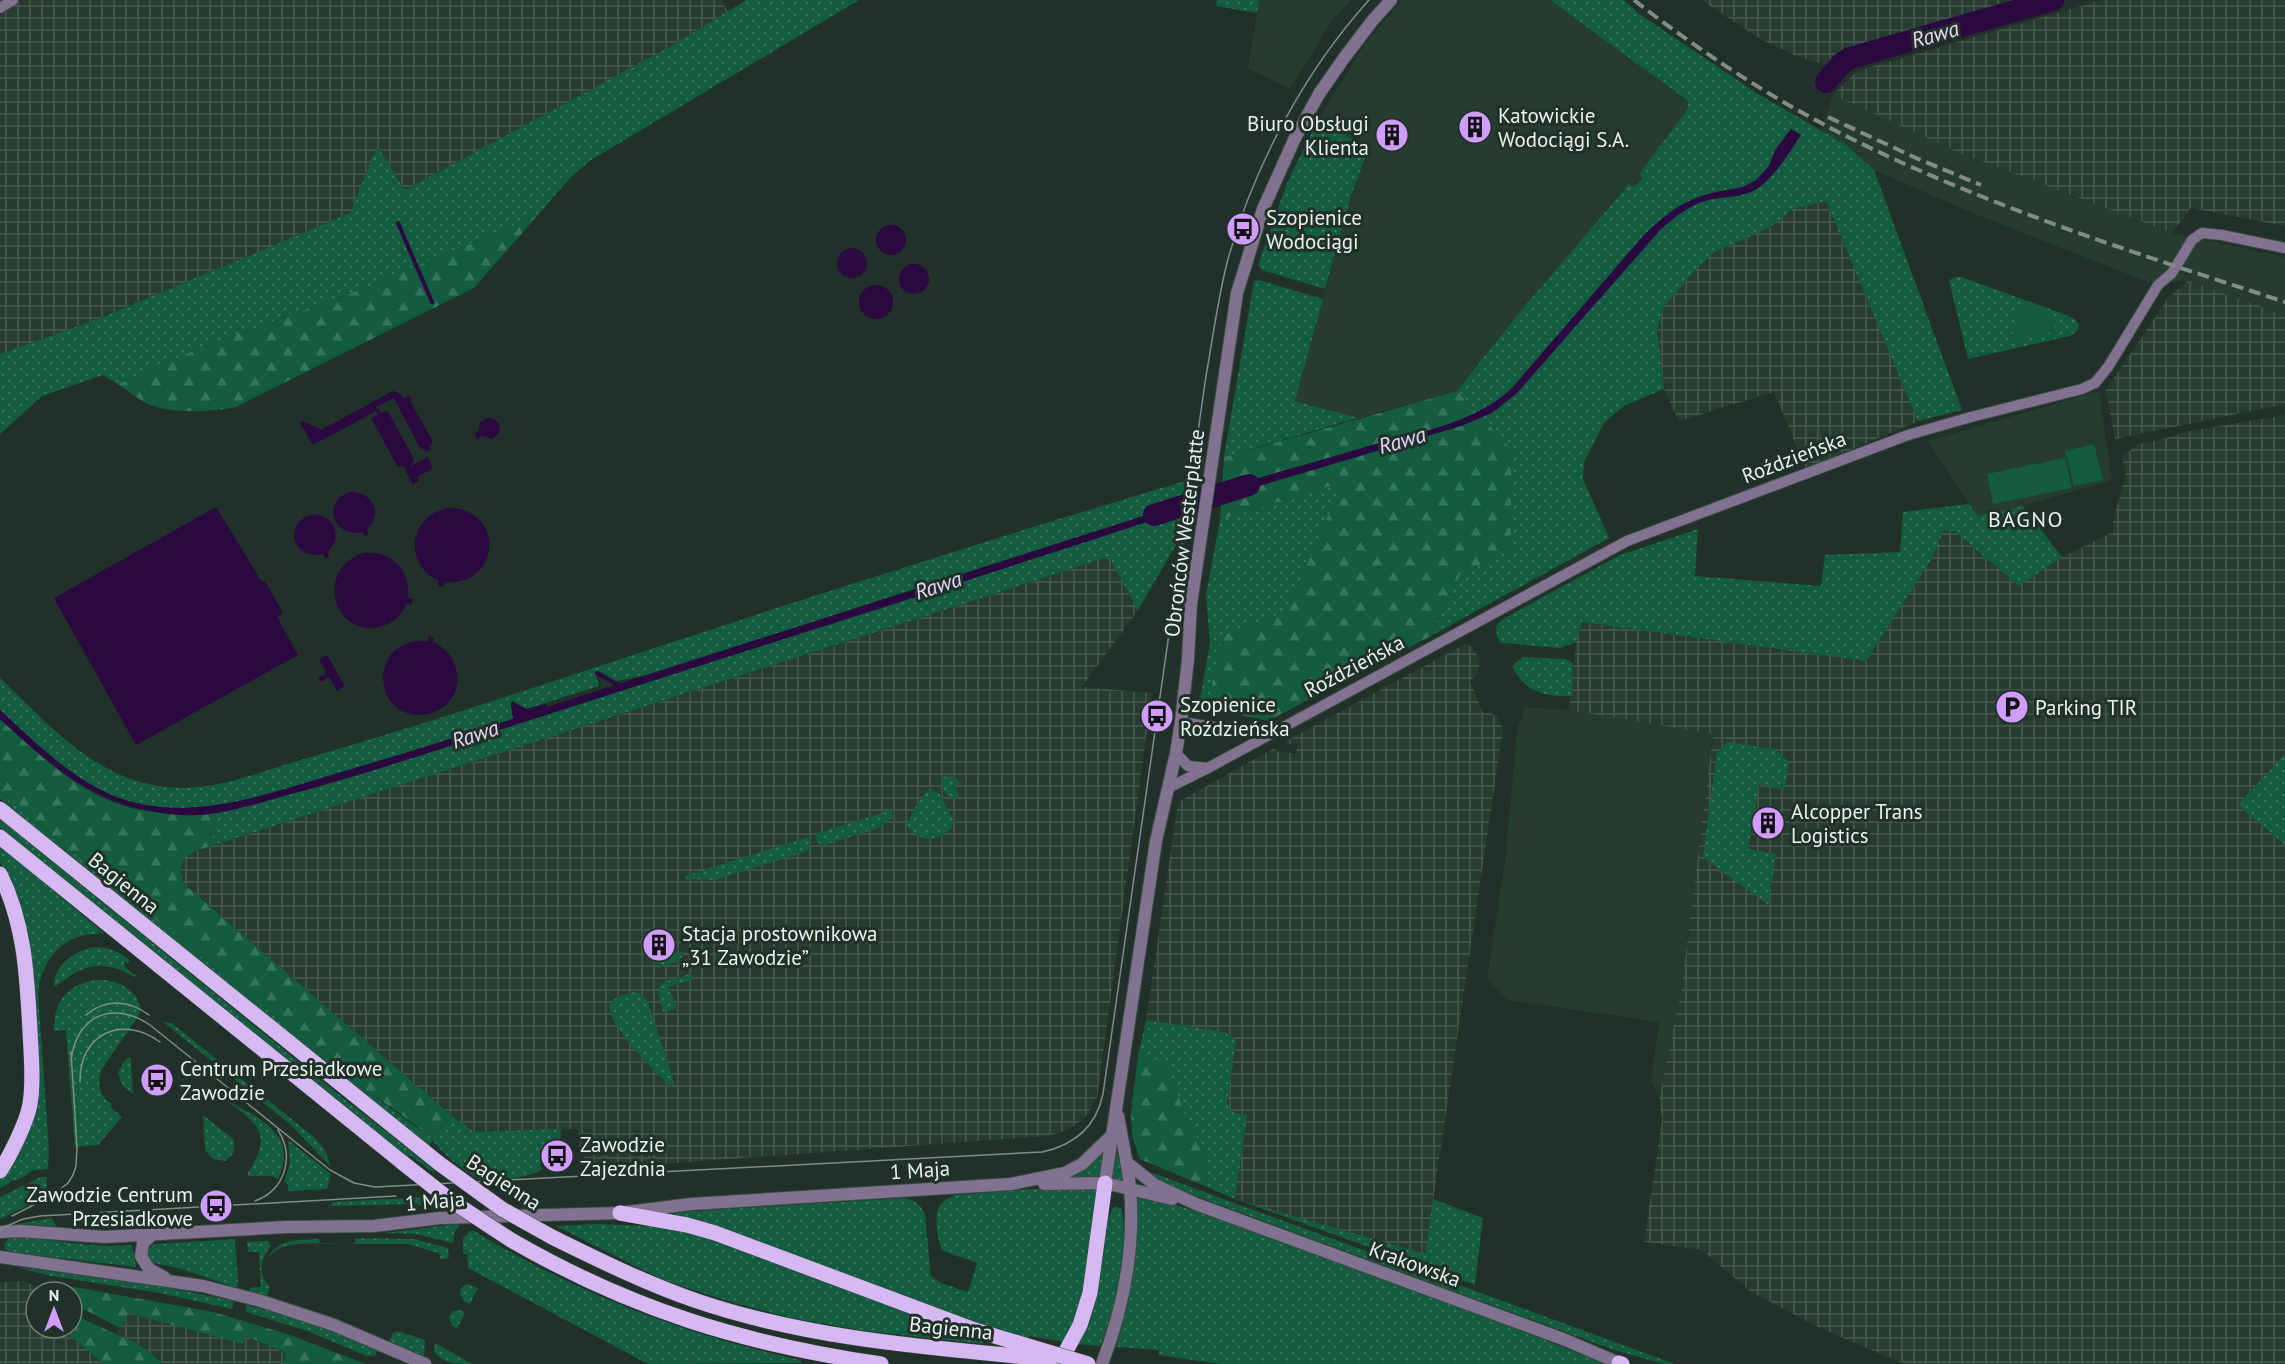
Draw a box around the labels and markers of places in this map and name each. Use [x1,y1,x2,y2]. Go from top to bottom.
place label: Katowickie Wodociągi S.A. [1498,102,1629,153]
building icon: Katowickie Wodociągi S.A. [1457,109,1493,145]
place label: Biuro Obsługi Klienta [1247,110,1369,161]
building icon: Biuro Obsługi Klienta [1374,117,1410,153]
place label: Szopienice Wodociągi [1266,204,1362,255]
bus stop icon: Szopienice Wodociągi [1225,211,1261,247]
parking icon: Parking TIR [1994,689,2030,725]
place label: Szopienice Roździeńska [1180,691,1290,742]
place label: Parking TIR [2035,694,2137,721]
bus stop icon: Szopienice Roździeńska [1139,698,1175,734]
place label: Alcopper Trans Logistics [1791,798,1922,849]
building icon: Alcopper Trans Logistics [1750,805,1786,841]
place label: Stacja prostownikowa „31 Zawodzie” [682,920,878,971]
building icon: Stacja prostownikowa „31 Zawodzie” [641,927,677,963]
place label: Centrum Przesiadkowe Zawodzie [180,1055,382,1106]
bus stop icon: Centrum Przesiadkowe Zawodzie [139,1062,175,1098]
place label: Zawodzie Zajezdnia [580,1131,666,1182]
bus stop icon: Zawodzie Zajezdnia [539,1138,575,1174]
place label: Zawodzie Centrum Przesiadkowe [27,1181,193,1232]
bus stop icon: Zawodzie Centrum Przesiadkowe [198,1188,234,1224]

